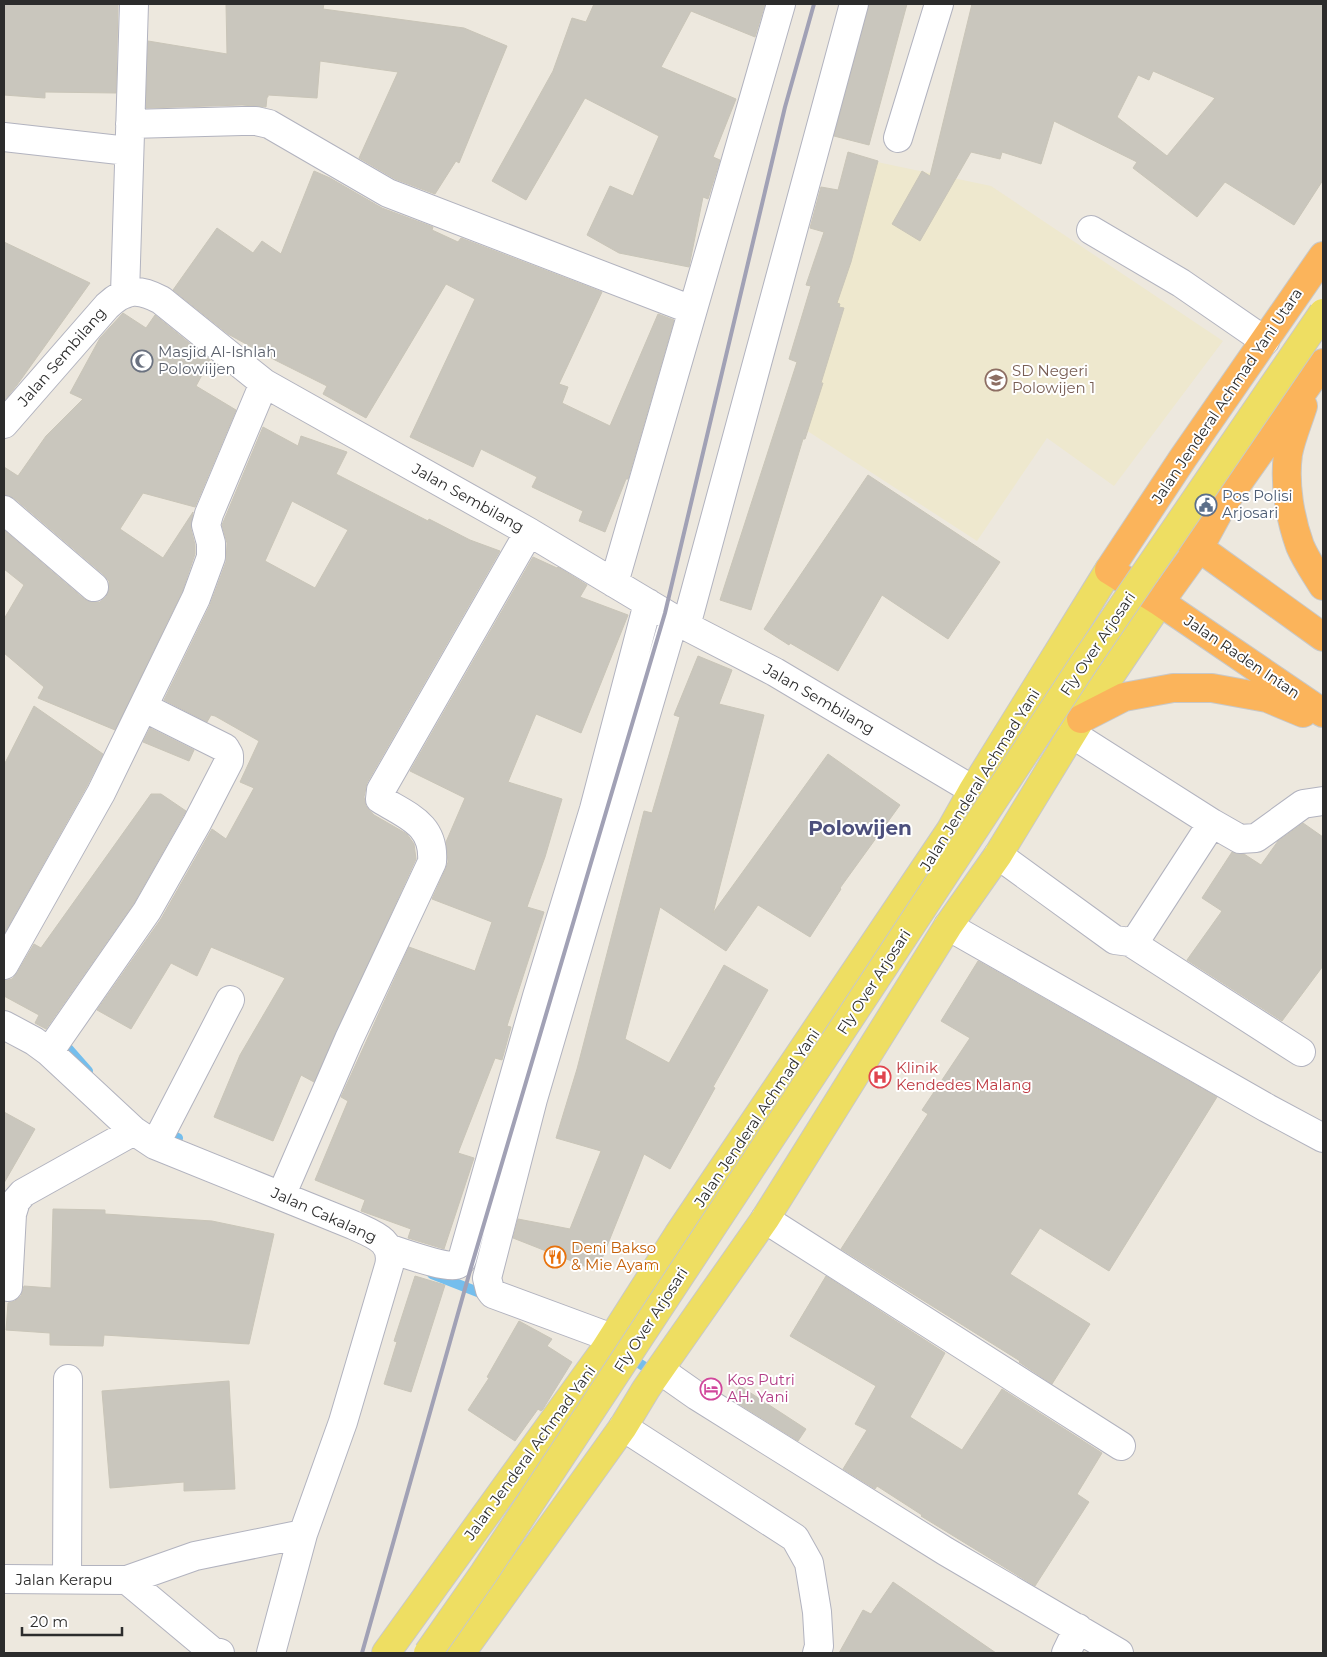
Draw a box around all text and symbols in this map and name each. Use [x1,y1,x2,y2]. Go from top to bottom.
street label: Jalan Jenderal Achmad Yani Utara [1147,284,1306,508]
street label: Jalan Sembilang [13,303,110,411]
place label: Masjid Al-Ishlah Polowiijen [158,342,276,378]
mosque icon: Masjid Al-Ishlah Polowiijen [130,349,154,373]
place label: SD Negeri Polowijen 1 [1012,361,1095,397]
school or university icon: SD Negeri Polowijen 1 [984,368,1008,392]
street label: Jalan Sembilang [408,458,528,536]
place label: Pos Polisi Arjosari [1222,486,1293,522]
public building icon: Pos Polisi Arjosari [1194,493,1218,517]
street label: Fly Over Arjosari [1056,588,1139,699]
street label: Jalan Raden Intan [1180,610,1304,702]
street label: Jalan Sembilang [759,659,878,738]
street label: Jalan Jenderal Achmad Yani [915,685,1044,875]
district label: Polowijen [808,816,912,840]
street label: Fly Over Arjosari [833,926,915,1038]
street label: Jalan Jenderal Achmad Yani [689,1025,823,1211]
place label: Klinik Kendedes Malang [896,1058,1032,1094]
hospital icon: Klinik Kendedes Malang [868,1065,892,1089]
street label: Jalan Cakalang [268,1182,380,1246]
place label: Deni Bakso & Mie Ayam [571,1238,659,1274]
restaurant icon: Deni Bakso & Mie Ayam [543,1245,567,1269]
street label: Fly Over Arjosari [610,1264,692,1376]
street label: Jalan Jenderal Achmad Yani [459,1362,599,1544]
place label: Kos Putri AH. Yani [727,1370,795,1406]
hotel icon: Kos Putri AH. Yani [699,1377,723,1401]
street label: Jalan Kerapu [14,1570,113,1589]
scale bar [22,1604,122,1636]
text: 20 m [30,1612,68,1631]

